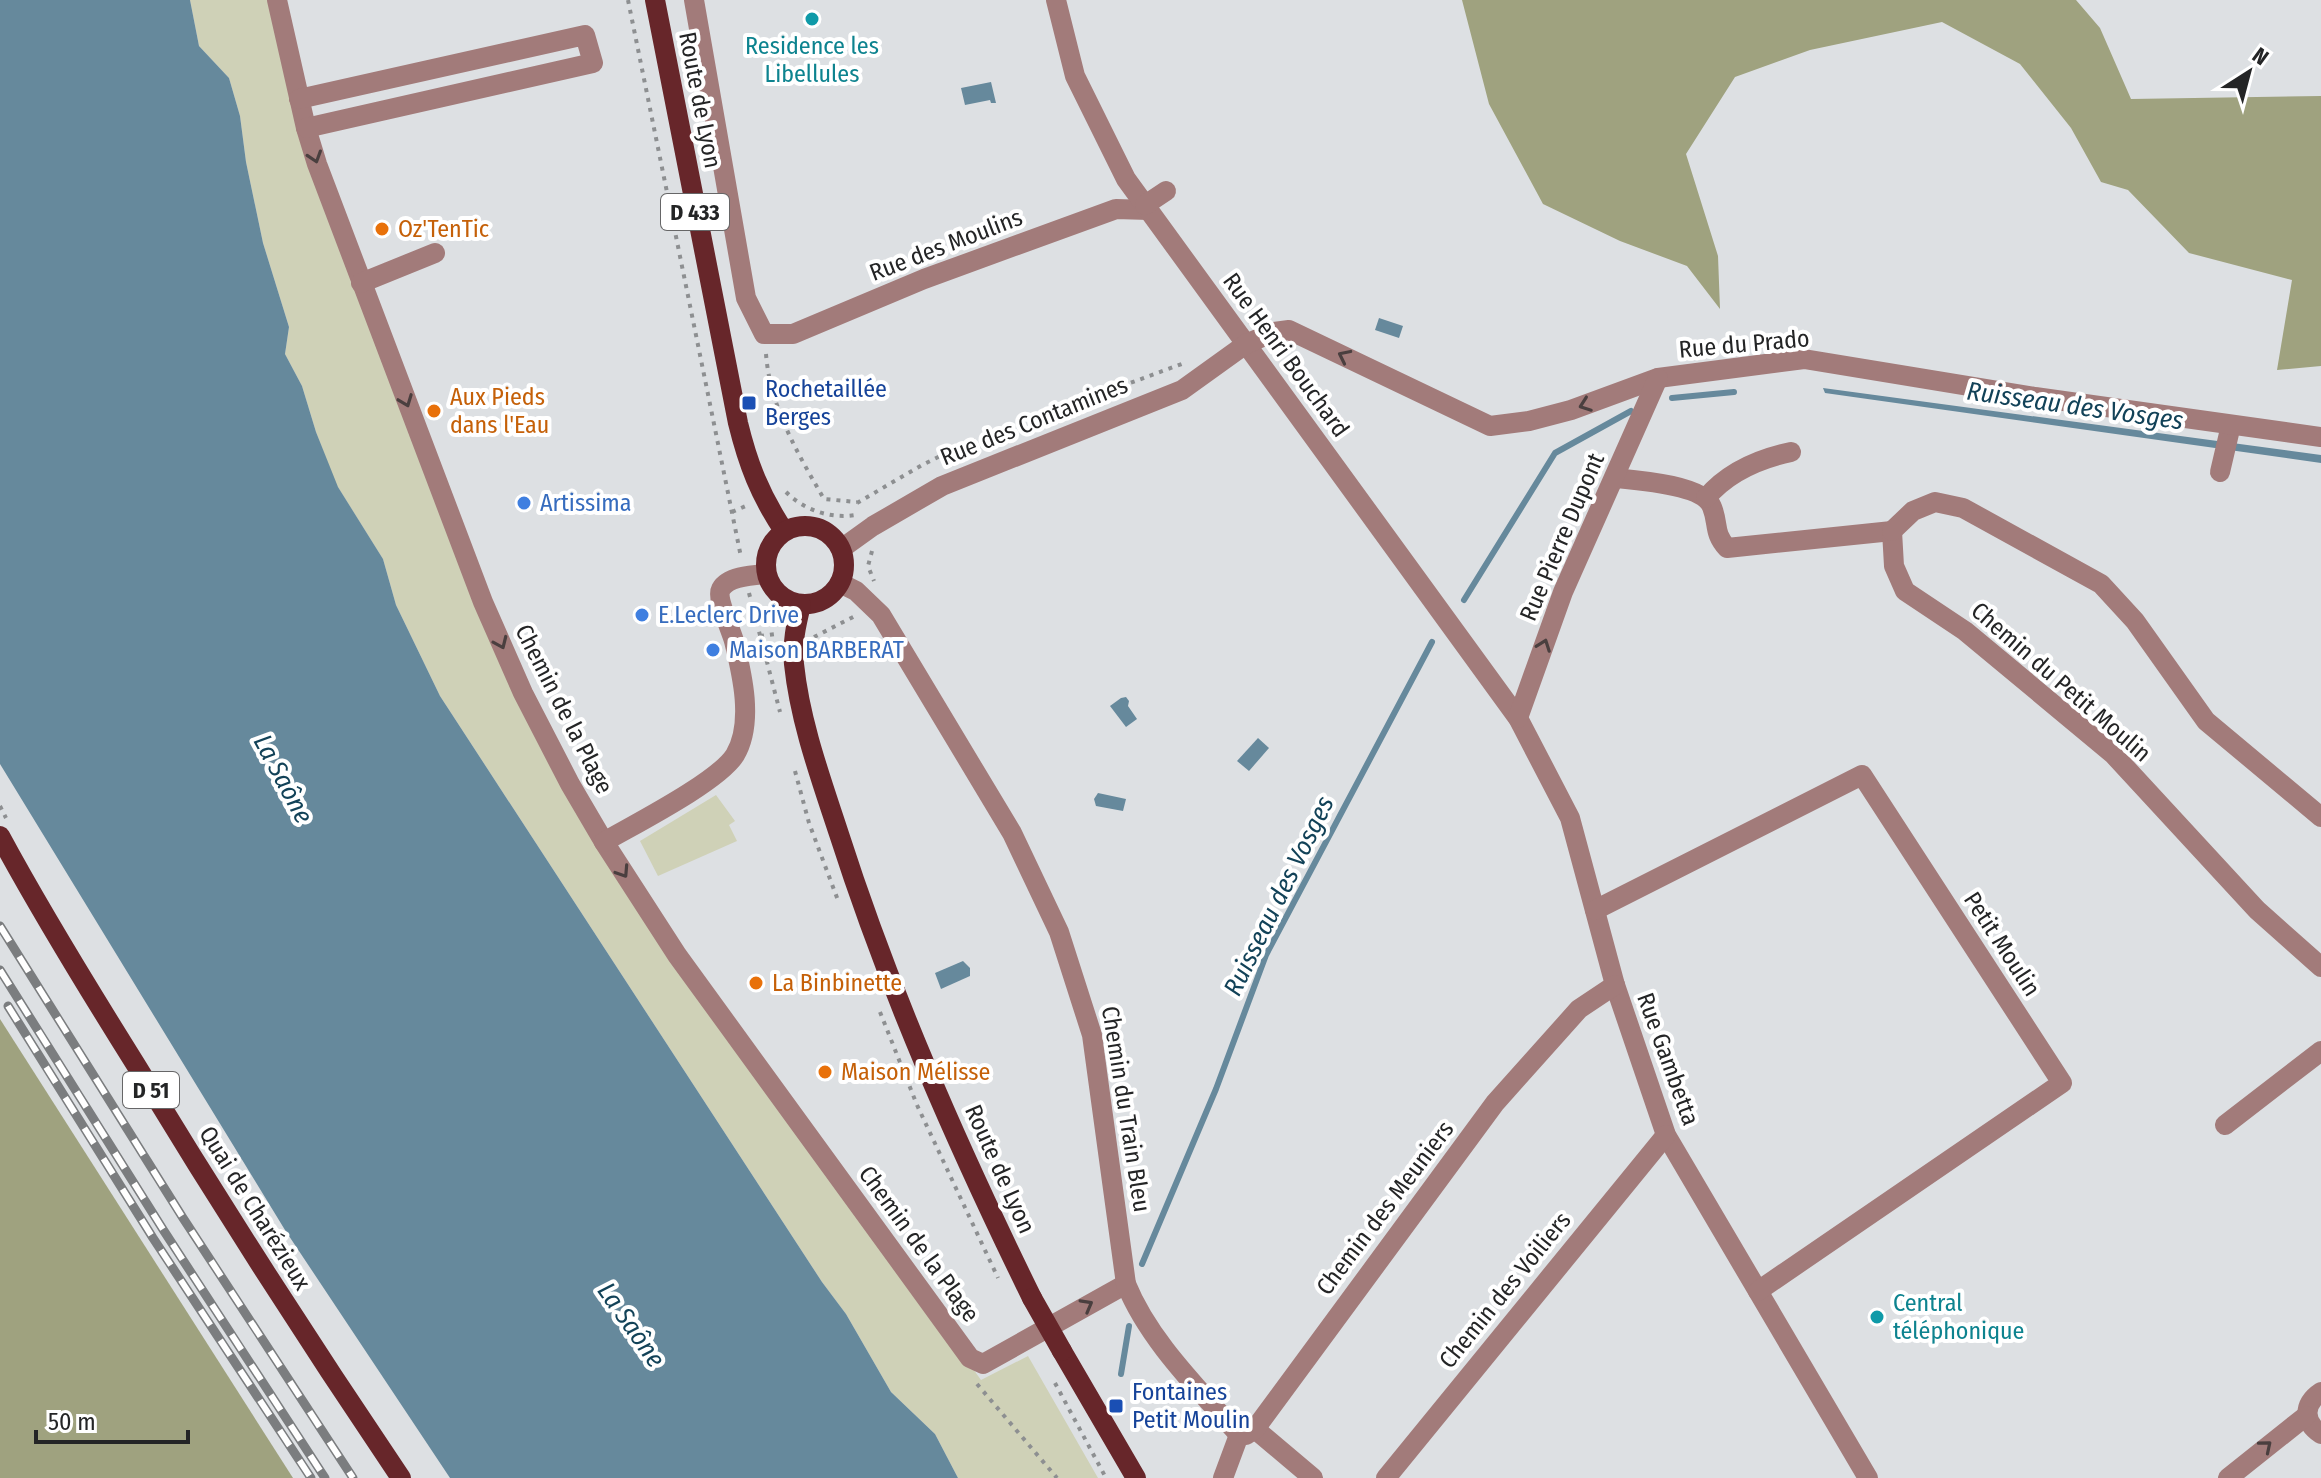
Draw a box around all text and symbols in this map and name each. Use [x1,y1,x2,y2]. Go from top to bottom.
marker: Residence les Libellules [803,10,821,28]
street label: Route de Lyon [673,29,727,171]
place label: Residence les Libellules [745,32,879,88]
north arrow [2209,32,2289,112]
text: N [2247,41,2274,71]
one-way arrow [306,150,322,164]
road number: D 433 [661,194,729,230]
street label: Rue des Moulins [866,203,1026,287]
place label: Oz'TenTic [398,215,489,243]
marker: Oz'TenTic [373,220,391,238]
street label: Rue Henri Bouchard [1217,268,1355,442]
street label: Rue du Prado [1677,324,1811,364]
one-way arrow [1337,350,1352,366]
street label: Rue des Contamines [936,371,1132,471]
place label: Rochetaillée Berges [765,375,887,431]
water label: Ruisseau des Vosges [1965,375,2185,437]
place label: Aux Pieds dans l'Eau [450,383,549,439]
one-way arrow [396,393,413,407]
marker: Rochetaillée Berges [740,394,758,412]
one-way arrow [1579,395,1593,412]
marker: Aux Pieds dans l'Eau [425,402,443,420]
street label: Rue Pierre Dupont [1514,449,1610,625]
place label: Artissima [540,489,631,517]
marker: Artissima [515,494,533,512]
street label: Chemin du Petit Moulin [1966,596,2156,768]
place label: E.Leclerc Drive [658,601,799,629]
marker: E.Leclerc Drive [633,606,651,624]
street label: Chemin de la Plage [509,620,619,798]
one-way arrow [491,635,507,649]
place label: Maison BARBERAT [729,636,904,664]
one-way arrow [1534,639,1551,653]
marker: Maison BARBERAT [704,641,722,659]
water label: La Saône [247,729,319,829]
water label: Ruisseau des Vosges [1217,791,1341,1001]
one-way arrow [613,863,628,878]
street label: Petit Moulin [1958,887,2046,1001]
place label: La Binbinette [772,969,902,997]
marker: La Binbinette [747,974,765,992]
street label: Rue Gambetta [1631,989,1705,1129]
street label: Chemin du Train Bleu [1096,1004,1156,1214]
place label: Maison Mélisse [841,1058,990,1086]
marker: Maison Mélisse [816,1063,834,1081]
road number: D 51 [123,1072,179,1108]
street label: Route de Lyon [959,1100,1041,1238]
street label: Chemin des Meuniers [1311,1116,1459,1300]
street label: Quai de Charézieux [193,1121,317,1295]
street label: Chemin de la Plage [853,1161,985,1327]
street label: Chemin des Voiliers [1433,1206,1577,1374]
water label: La Saône [591,1277,671,1373]
place label: Central téléphonique [1893,1289,2024,1345]
one-way arrow [1079,1299,1093,1315]
marker: Central téléphonique [1868,1308,1886,1326]
place label: Fontaines Petit Moulin [1132,1378,1250,1434]
scale bar [36,1394,188,1444]
marker: Fontaines Petit Moulin [1107,1397,1125,1415]
text: 50 m [48,1408,96,1436]
one-way arrow [2257,1441,2272,1456]

